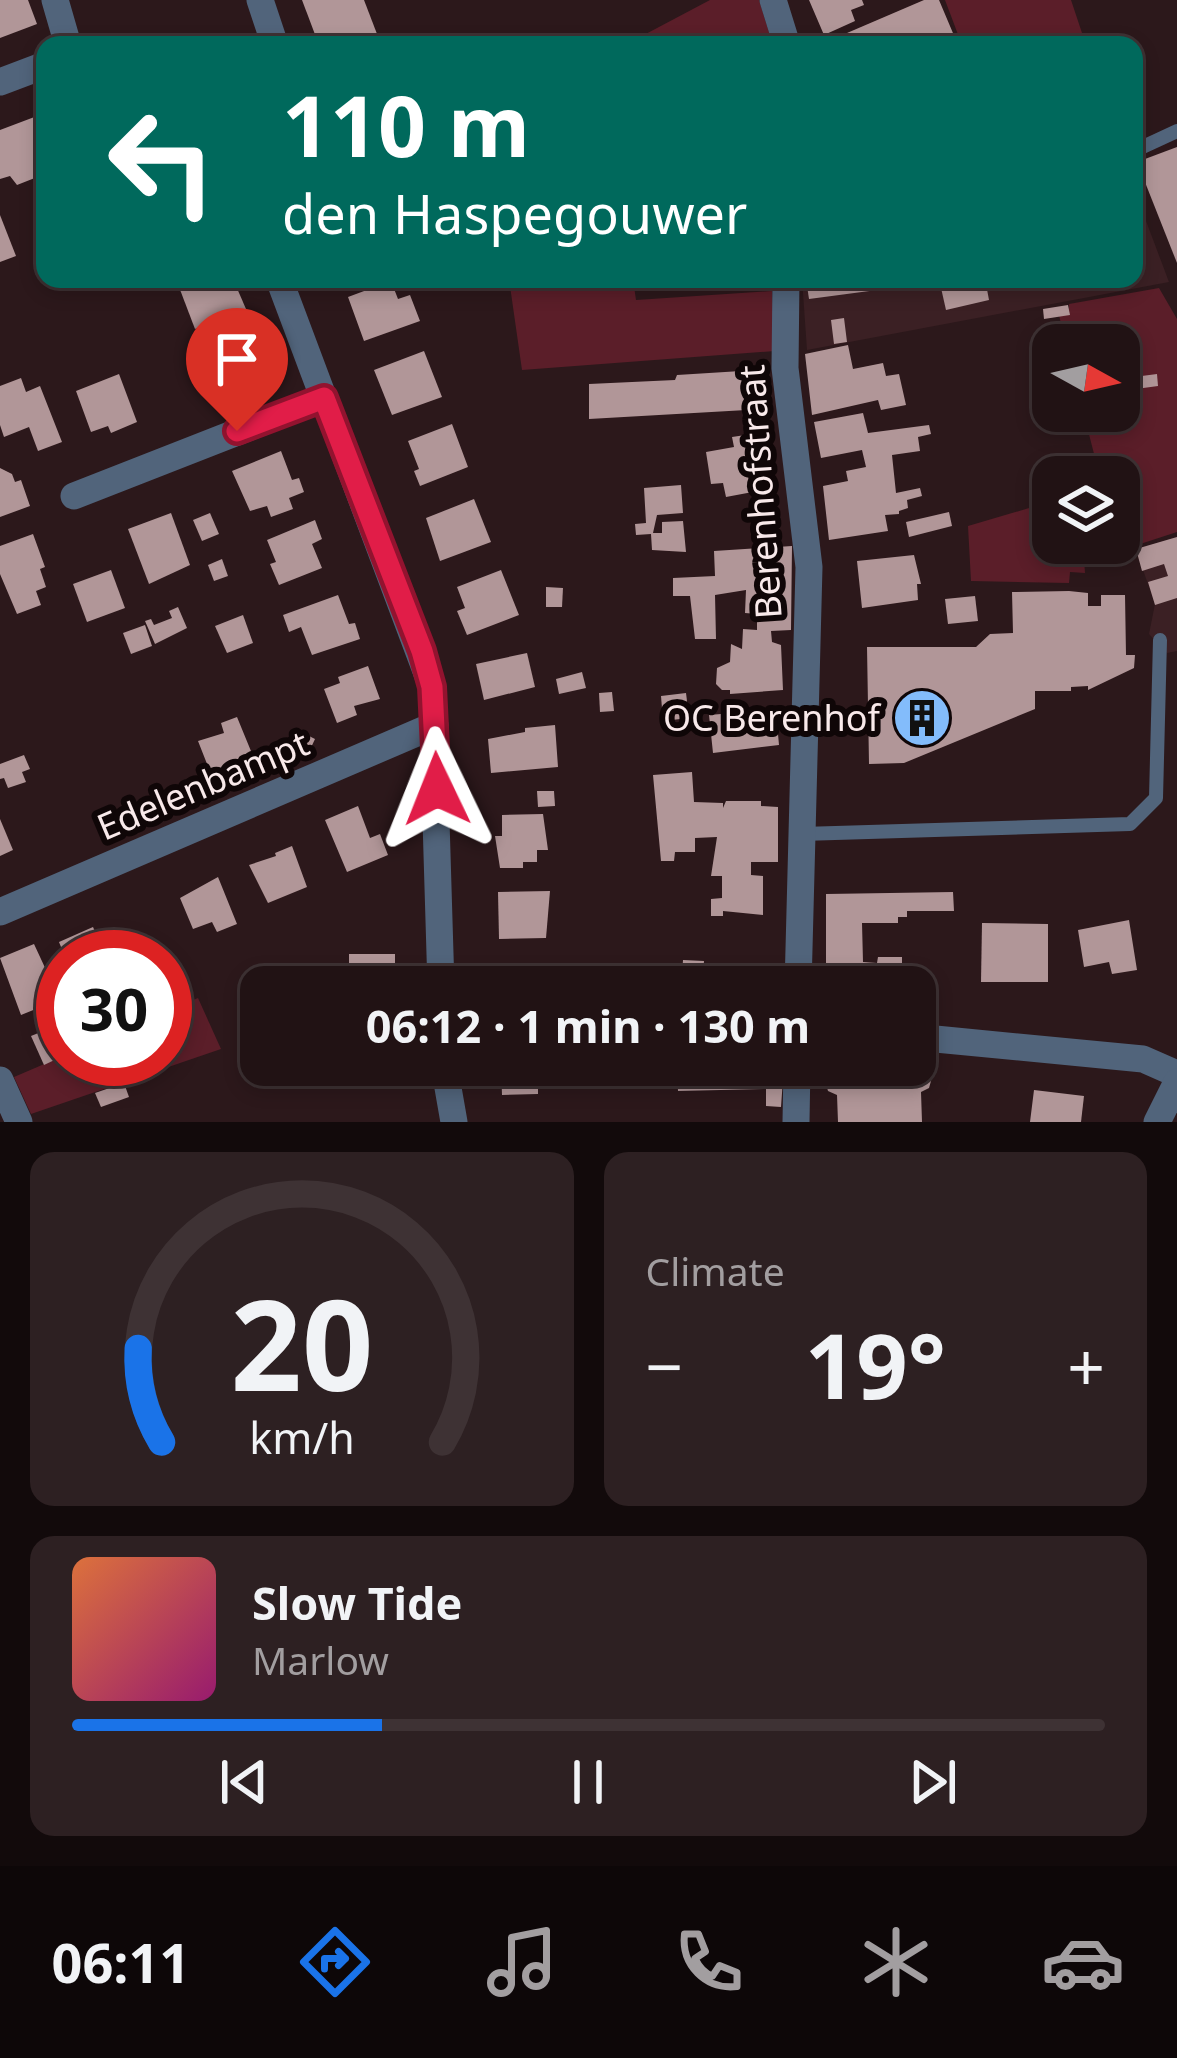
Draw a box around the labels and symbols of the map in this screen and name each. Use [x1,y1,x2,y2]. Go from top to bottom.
pin [186,308,288,431]
north arrow [1032,324,1140,432]
street label: Berenhofstraat [726,363,793,621]
building icon: OC Berenhof [891,687,953,749]
place label: OC Berenhof [663,693,882,742]
street label: Edelenbampt [89,718,316,851]
position arrow [374,726,500,852]
speed limit sign: 30 [36,930,192,1086]

